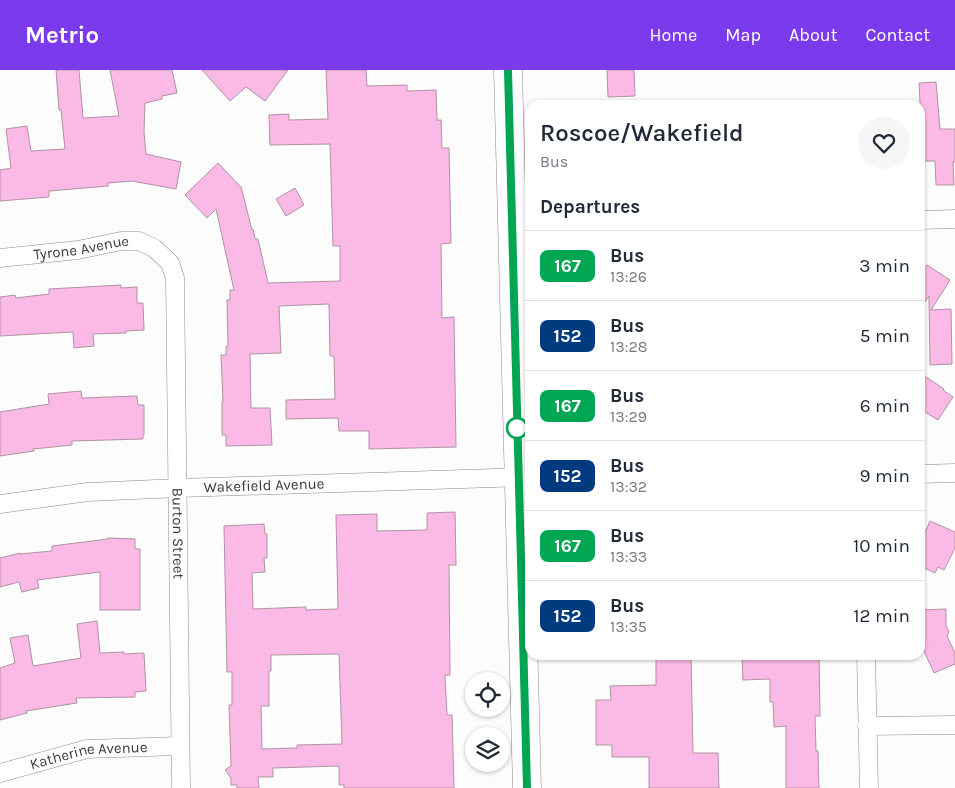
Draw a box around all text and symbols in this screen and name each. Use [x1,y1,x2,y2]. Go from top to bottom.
text: Metrio [25,21,99,49]
text: Home [649,24,697,46]
text: Map [725,24,761,46]
text: About [789,24,838,46]
text: Contact [866,24,930,46]
button: heart [858,117,910,169]
text: Roscoe/Wakefield [540,119,744,147]
text: Bus [540,152,568,171]
text: Departures [540,196,640,218]
street label: Tyrone Avenue [33,232,129,264]
text: Bus [610,245,644,267]
text: 167 [554,255,581,277]
text: 3 min [859,255,910,277]
text: 13:26 [610,267,647,286]
text: Bus [610,315,644,337]
text: 152 [554,325,581,347]
text: 5 min [860,325,910,347]
text: 13:28 [610,337,648,356]
text: Bus [610,385,644,407]
text: 167 [554,395,581,417]
text: 6 min [860,395,910,417]
text: 13:29 [610,407,647,426]
unlabelled marker [506,417,528,439]
text: Bus [610,455,644,477]
text: 152 [554,465,581,487]
text: 9 min [860,465,910,487]
street label: Wakefield Avenue [203,474,325,496]
text: 13:32 [610,477,647,496]
street label: Burton Street [168,487,188,580]
text: Bus [610,525,644,547]
text: 167 [554,535,581,557]
text: 10 min [853,535,910,557]
text: 13:33 [610,547,647,566]
text: Bus [610,595,644,617]
text: 152 [554,605,581,627]
text: 12 min [853,605,910,627]
text: 13:35 [610,617,647,636]
map controls [465,672,510,772]
button: locate [465,672,510,717]
button: layers [465,727,510,772]
street label: Katherine Avenue [28,738,148,773]

